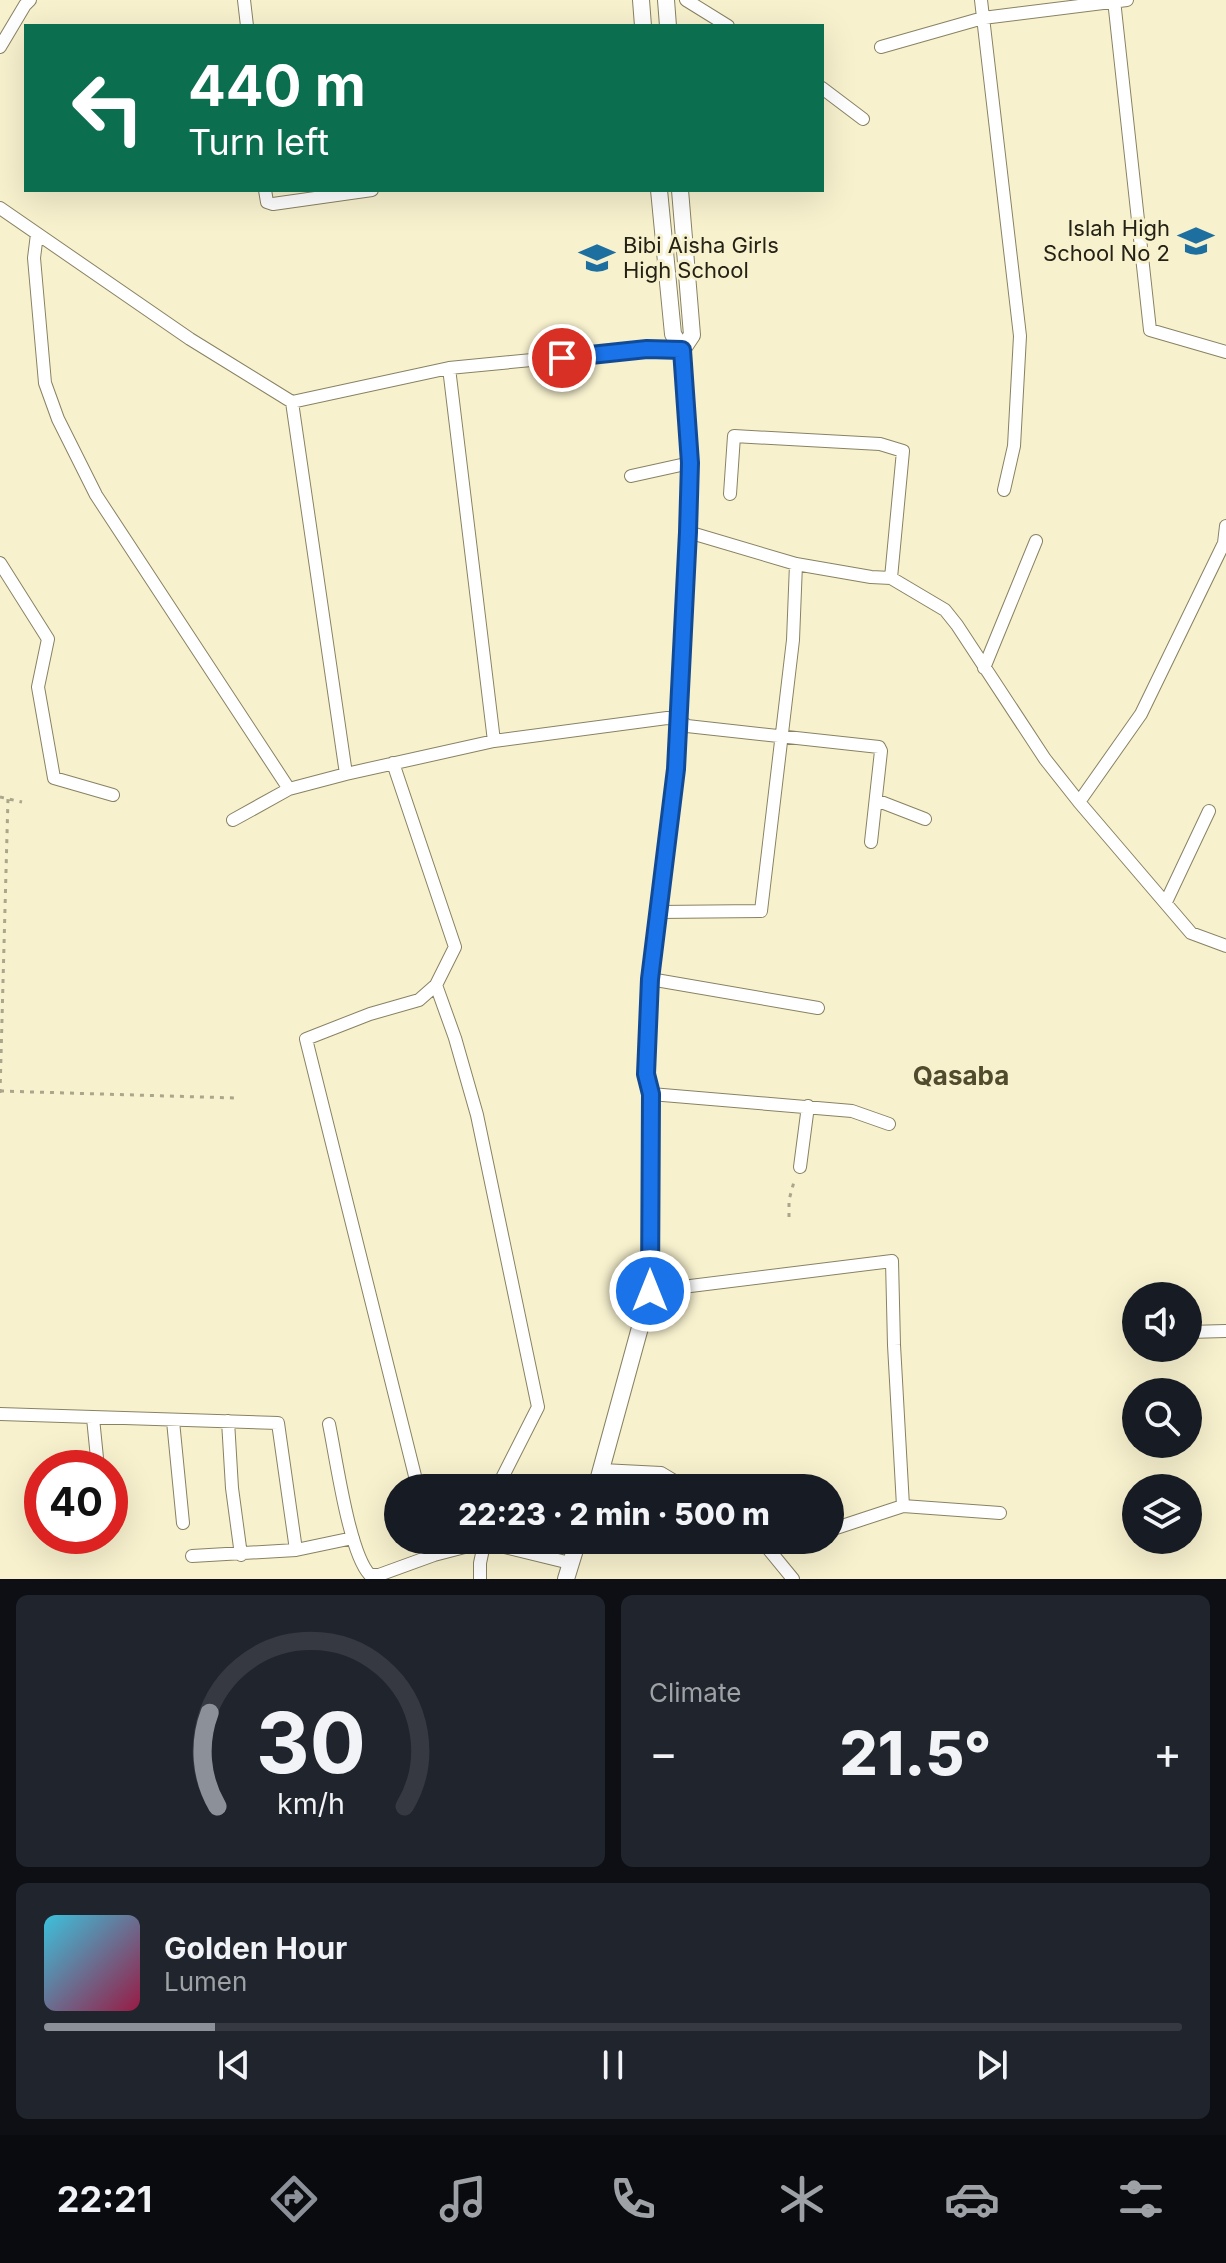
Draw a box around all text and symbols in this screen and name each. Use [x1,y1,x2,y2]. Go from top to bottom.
text: 440 m [188,52,366,120]
icon: left [56,56,160,160]
text: Turn left [188,120,329,164]
place label: Islah High School No 2 [1043,215,1170,266]
school or university icon: Islah High School No 2 [1177,222,1215,260]
place label: Bibi Aisha Girls High School [623,232,779,283]
school or university icon: Bibi Aisha Girls High School [578,239,616,277]
pin [528,324,596,392]
icon: arrive [540,336,584,380]
district label: Qasaba [913,1060,1009,1091]
position arrow [608,1249,692,1333]
map controls [1122,1282,1202,1554]
button: sound [1122,1282,1202,1362]
button: search [1122,1378,1202,1458]
speed limit sign: 40 [24,1450,128,1554]
button: layers [1122,1474,1202,1554]
text: 22:23 · 2 min · 500 m [458,1496,770,1532]
text: Climate [649,1677,741,1708]
text: 30 [256,1692,365,1793]
text: 21.5° [839,1717,992,1789]
text: − [649,1726,678,1780]
text: + [1153,1726,1182,1780]
text: km/h [277,1786,344,1821]
text: Golden Hour [164,1930,347,1966]
text: Lumen [164,1966,247,1997]
icon: previous [212,2043,256,2087]
icon: pause [591,2043,635,2087]
icon: next [970,2043,1014,2087]
icon: directions [266,2171,322,2227]
icon: music [435,2171,491,2227]
icon: phone [605,2171,661,2227]
icon: climate [774,2171,830,2227]
icon: car [944,2171,1000,2227]
icon: filters [1113,2171,1169,2227]
text: 22:21 [57,2177,152,2221]

